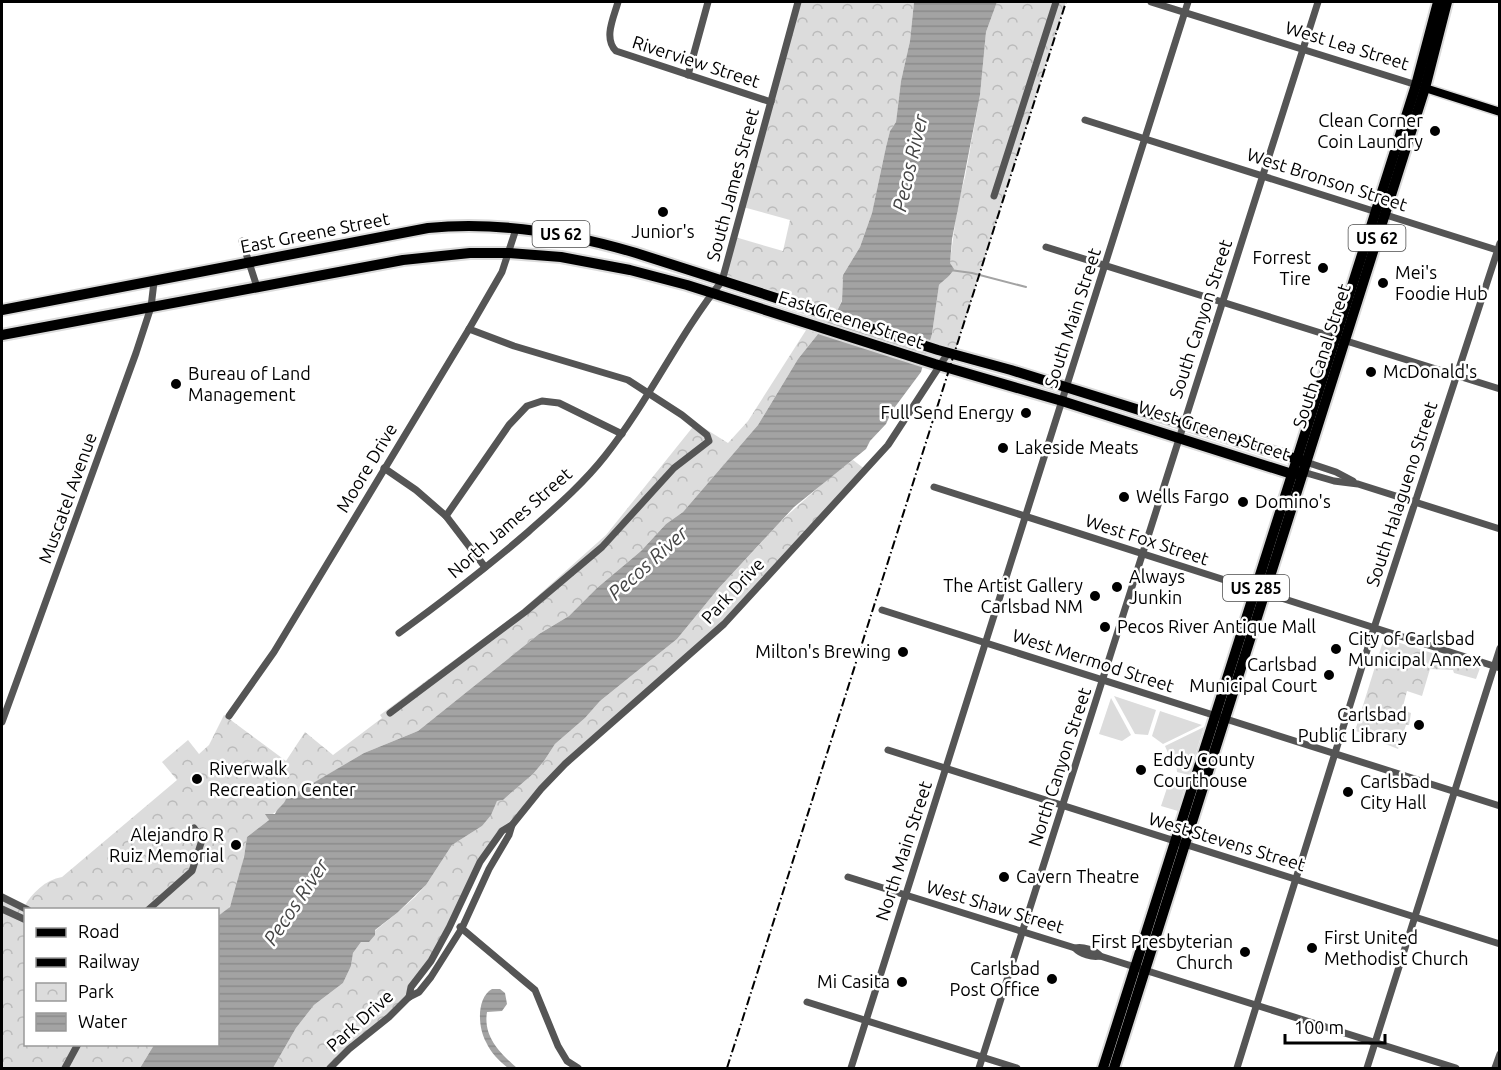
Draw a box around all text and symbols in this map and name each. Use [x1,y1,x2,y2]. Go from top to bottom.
street label: West Lea Street [1283,17,1411,73]
street label: Riverview Street [630,31,763,91]
street label: South James Street [702,106,762,263]
place label: Clean Corner Coin Laundry [1317,110,1423,151]
water label: Pecos River [887,111,932,214]
marker: Clean Corner Coin Laundry [1428,124,1442,138]
street label: West Bronson Street [1245,144,1410,214]
marker: Junior's [656,205,670,219]
street label: East Greene Street [239,208,391,256]
road number: US 62 [532,221,590,247]
place label: Junior's [631,221,695,241]
road number: US 62 [1348,225,1406,251]
street label: South Canyon Street [1165,237,1235,401]
street label: South Main Street [1040,245,1104,390]
place label: Forrest Tire [1253,247,1311,288]
marker: Forrest Tire [1316,261,1330,275]
place label: Mei's Foodie Hub [1395,262,1488,303]
marker: Mei's Foodie Hub [1376,276,1390,290]
street label: South Canal Street [1288,281,1354,430]
street label: East Greene Street [776,286,926,352]
place label: McDonald's [1383,361,1477,381]
place label: Bureau of Land Management [188,363,311,404]
marker: McDonald's [1364,365,1378,379]
marker: Bureau of Land Management [169,377,183,391]
street label: West Greene Street [1136,396,1293,464]
street label: South Halagueno Street [1362,399,1440,589]
place label: Full Send Energy [881,402,1014,422]
marker: Full Send Energy [1019,406,1033,420]
street label: Moore Drive [332,419,400,516]
street label: Muscatel Avenue [34,430,100,566]
place label: Lakeside Meats [1015,437,1139,457]
marker: Lakeside Meats [996,441,1010,455]
street label: North James Street [443,463,575,581]
place label: Wells Fargo [1136,486,1229,506]
marker: Wells Fargo [1117,490,1131,504]
place label: Domino's [1255,491,1331,511]
marker: Domino's [1236,495,1250,509]
street label: West Fox Street [1083,510,1212,568]
water label: Pecos River [603,520,693,604]
street label: Park Drive [697,553,768,627]
place label: Always Junkin [1129,566,1185,607]
place label: The Artist Gallery Carlsbad NM [943,575,1083,616]
road number: US 285 [1223,575,1289,601]
marker: Always Junkin [1110,580,1124,594]
marker: The Artist Gallery Carlsbad NM [1088,589,1102,603]
place label: Pecos River Antique Mall [1117,616,1316,636]
marker: Pecos River Antique Mall [1098,620,1112,634]
street label: West Mermod Street [1010,624,1177,696]
place label: City of Carlsbad Municipal Annex [1348,628,1481,669]
place label: Milton's Brewing [755,641,891,661]
marker: City of Carlsbad Municipal Annex [1329,642,1343,656]
marker: Milton's Brewing [896,645,910,659]
place label: Carlsbad Municipal Court [1189,654,1317,695]
marker: Carlsbad Municipal Court [1322,668,1336,682]
street label: North Canyon Street [1024,685,1094,849]
place label: Carlsbad Public Library [1298,704,1407,745]
marker: Carlsbad Public Library [1412,718,1426,732]
place label: Eddy County Courthouse [1153,749,1255,790]
place label: Riverwalk Recreation Center [209,758,356,799]
marker: Eddy County Courthouse [1134,763,1148,777]
place label: Carlsbad City Hall [1360,771,1430,812]
marker: Riverwalk Recreation Center [190,772,204,786]
street label: North Main Street [871,778,935,923]
marker: Carlsbad City Hall [1341,785,1355,799]
street label: West Stevens Street [1146,808,1308,874]
place label: Alejandro R Ruiz Memorial [109,824,224,865]
marker: Alejandro R Ruiz Memorial [229,838,243,852]
water label: Pecos River [258,853,334,949]
place label: Cavern Theatre [1016,866,1139,886]
marker: Cavern Theatre [997,870,1011,884]
street label: West Shaw Street [924,876,1066,936]
legend [24,908,219,1046]
text: Road [78,921,120,941]
place label: First United Methodist Church [1324,927,1468,968]
place label: First Presbyterian Church [1091,931,1233,972]
marker: First United Methodist Church [1305,941,1319,955]
marker: First Presbyterian Church [1238,945,1252,959]
text: Railway [78,951,140,971]
place label: Carlsbad Post Office [950,958,1040,999]
place label: Mi Casita [817,971,890,991]
marker: Carlsbad Post Office [1045,972,1059,986]
marker: Mi Casita [895,975,909,989]
text: Park [78,981,114,1001]
street label: Park Drive [322,985,397,1055]
scale bar [1285,1007,1386,1045]
text: Water [78,1011,128,1031]
text: 100 m [1294,1017,1344,1037]

